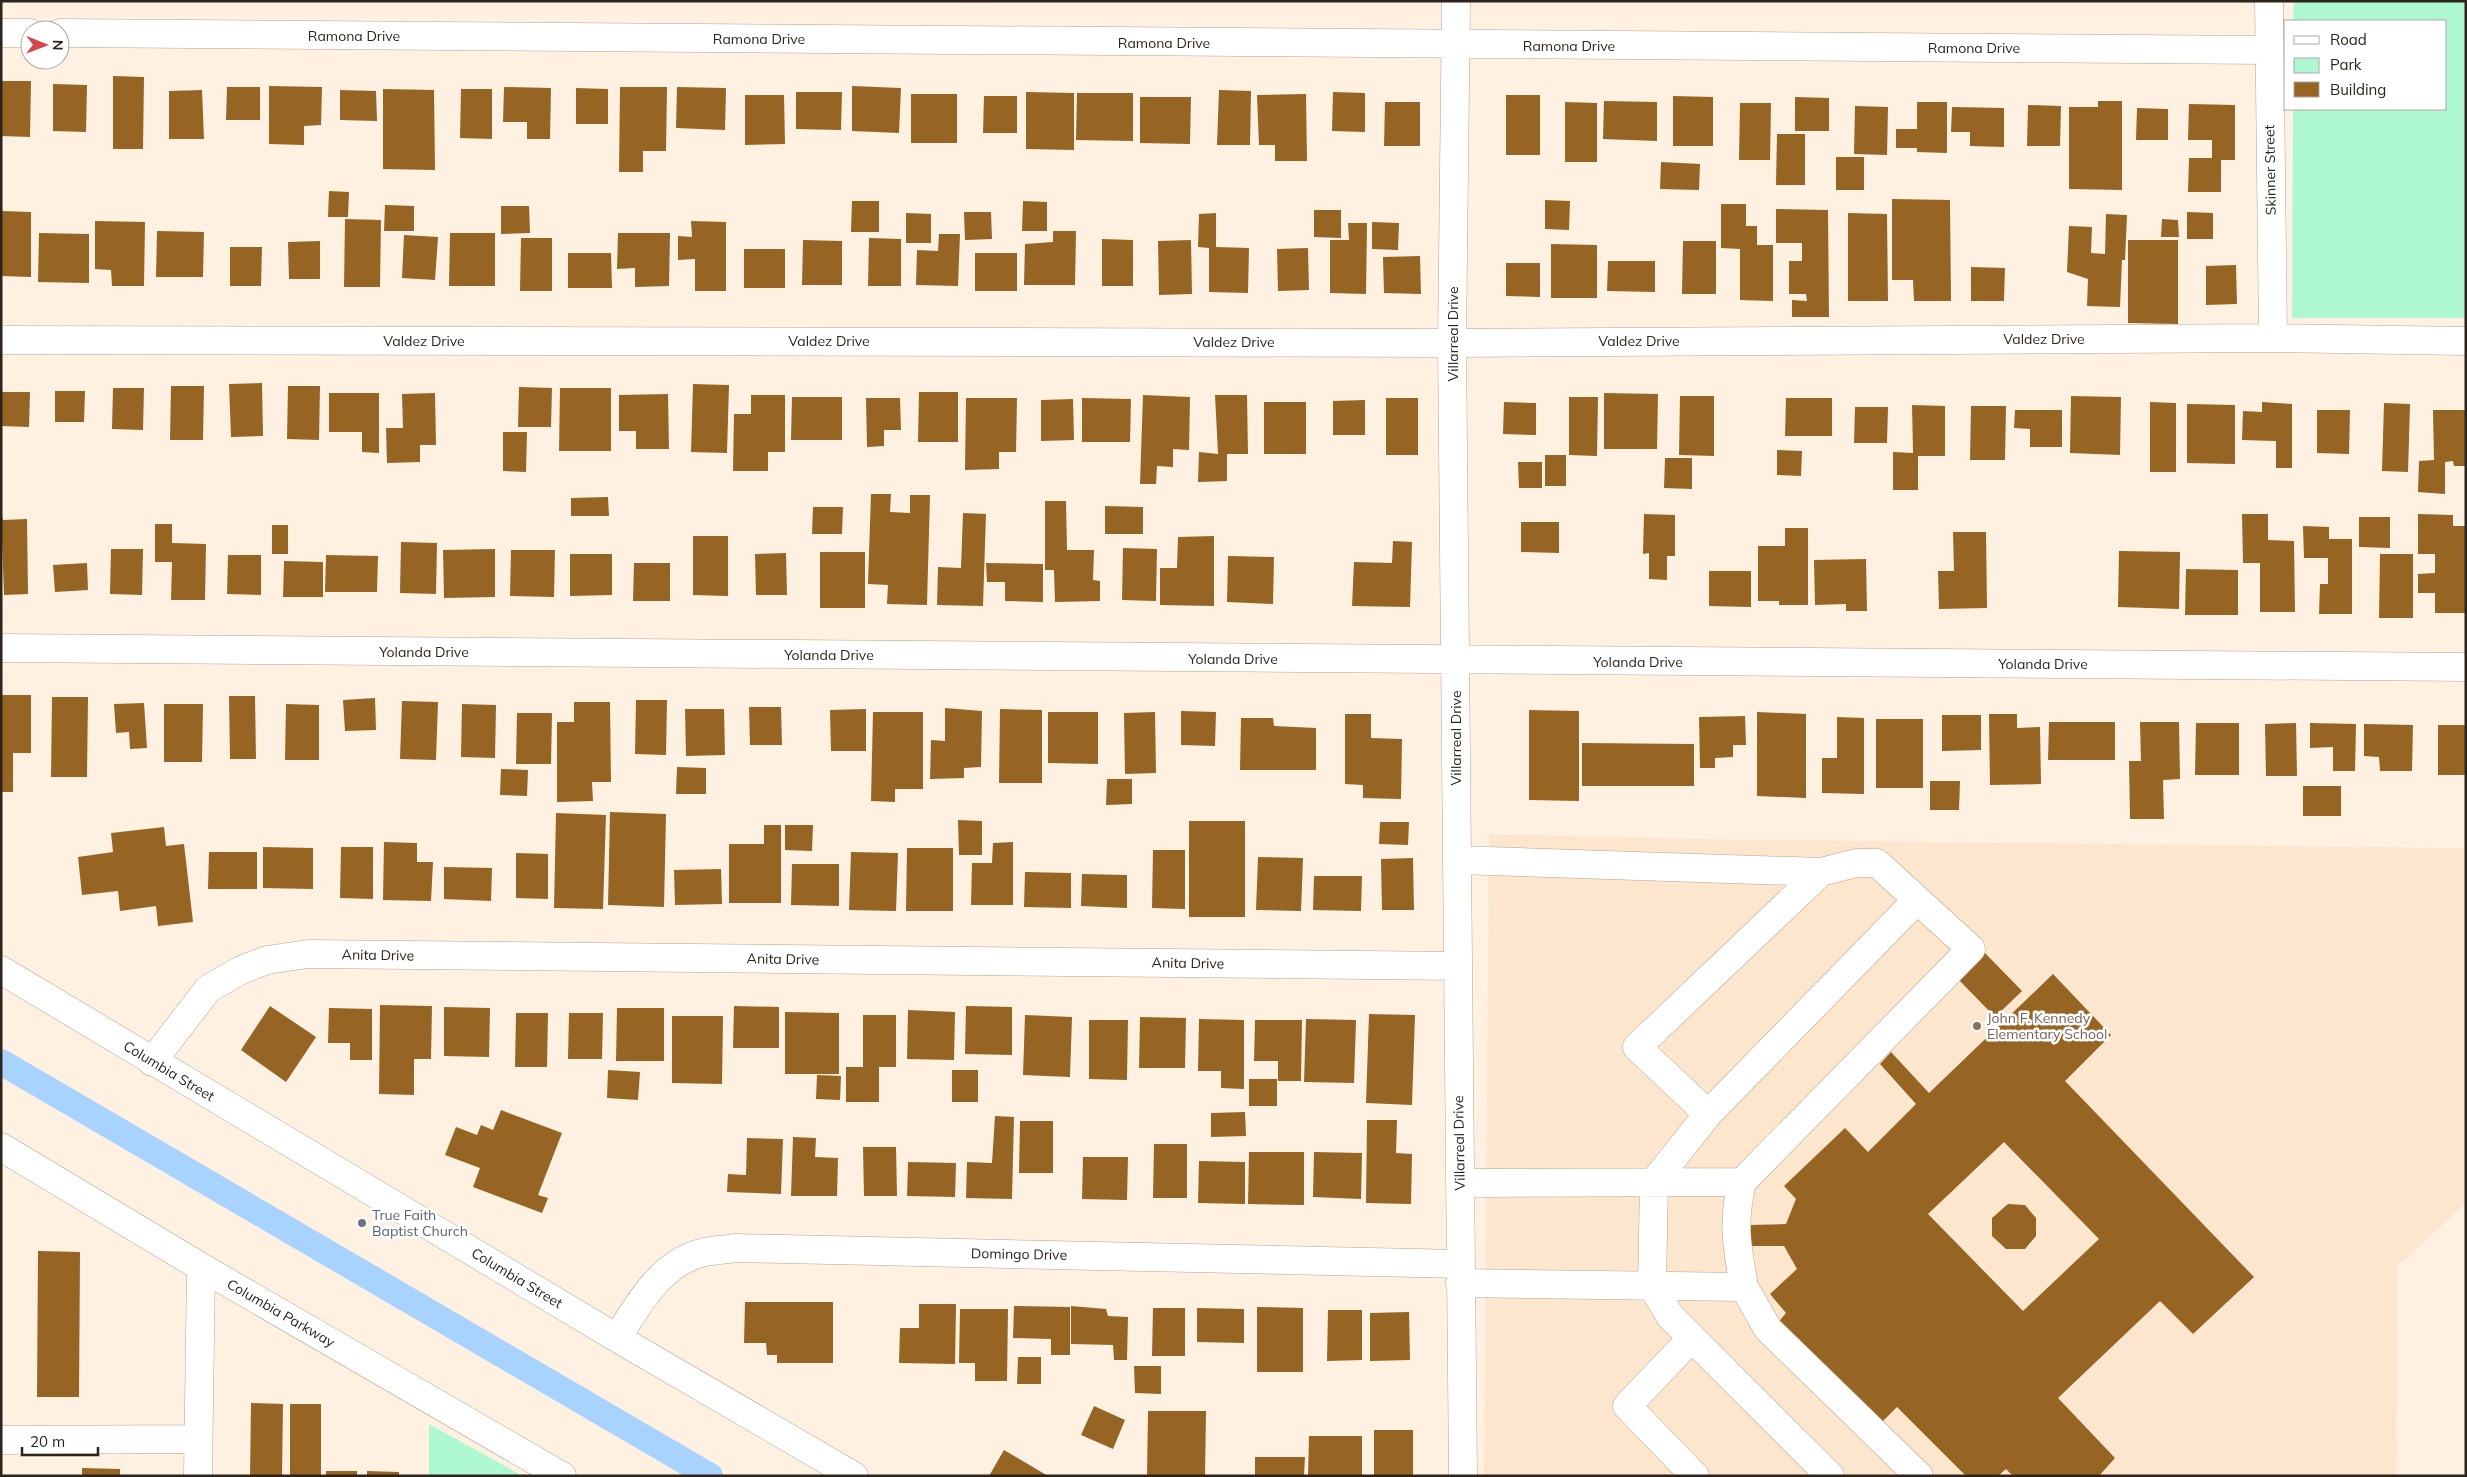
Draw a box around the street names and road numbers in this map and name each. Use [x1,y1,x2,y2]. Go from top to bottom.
street label: Ramona Drive [308,27,400,45]
street label: Ramona Drive [713,30,805,48]
street label: Ramona Drive [1118,34,1210,52]
street label: Ramona Drive [1523,37,1615,55]
street label: Ramona Drive [1928,39,2020,57]
street label: Skinner Street [2260,124,2280,216]
street label: Villarreal Drive [1444,286,1462,382]
street label: Valdez Drive [2003,330,2085,348]
street label: Valdez Drive [383,332,465,350]
street label: Valdez Drive [788,332,870,350]
street label: Valdez Drive [1598,332,1680,350]
street label: Valdez Drive [1193,333,1275,351]
street label: Yolanda Drive [378,643,469,661]
street label: Yolanda Drive [783,646,874,664]
street label: Yolanda Drive [1187,650,1278,668]
street label: Yolanda Drive [1592,653,1683,671]
street label: Yolanda Drive [1997,655,2088,673]
street label: Villarreal Drive [1447,690,1465,786]
street label: Anita Drive [342,945,414,965]
street label: Anita Drive [747,949,819,969]
street label: Anita Drive [1152,953,1224,973]
street label: Columbia Street [120,1037,218,1105]
street label: Villarreal Drive [1449,1095,1469,1191]
street label: Columbia Street [468,1244,566,1312]
street label: Domingo Drive [971,1244,1067,1264]
street label: Columbia Parkway [224,1275,339,1351]

